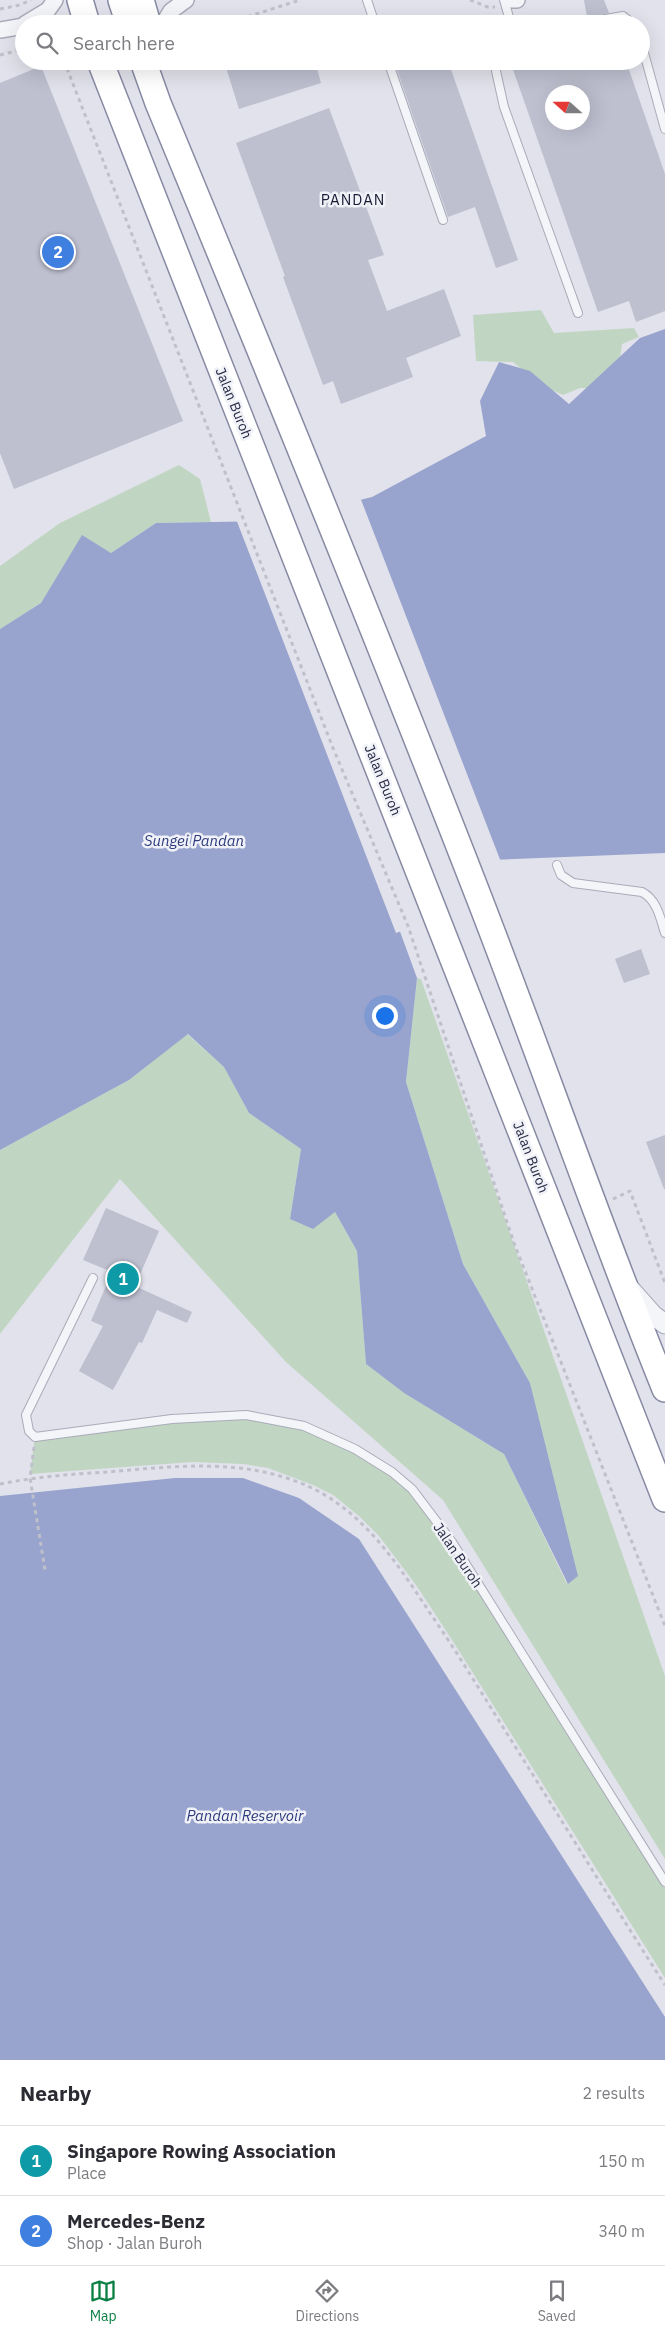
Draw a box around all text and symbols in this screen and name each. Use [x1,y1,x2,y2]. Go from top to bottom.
search box [15,15,650,70]
icon: search [33,29,61,57]
text: Search here [73,31,175,55]
north arrow [545,85,590,130]
district label: PANDAN [321,190,385,209]
pin: 2 [42,233,74,271]
street label: Jalan Buroh [212,365,256,441]
street label: Jalan Buroh [361,742,405,818]
water label: Sungei Pandan [144,831,244,850]
your location [372,1003,398,1029]
street label: Jalan Buroh [509,1119,553,1195]
pin: 1 [107,1260,139,1298]
street label: Jalan Buroh [430,1519,486,1591]
water label: Pandan Reservoir [186,1806,304,1825]
text: Nearby [20,2079,91,2107]
text: 2 results [582,2083,645,2103]
text: Singapore Rowing Association [67,2139,336,2163]
text: 1 [31,2151,41,2171]
text: 150 m [598,2151,645,2171]
text: Place [67,2163,106,2183]
text: Mercedes-Benz [67,2209,205,2233]
text: 2 [31,2221,41,2241]
text: 340 m [598,2221,645,2241]
text: Shop · Jalan Buroh [67,2233,202,2253]
tab: Map [89,2277,117,2325]
tab: Directions [296,2277,359,2325]
tab: Saved [538,2277,576,2325]

